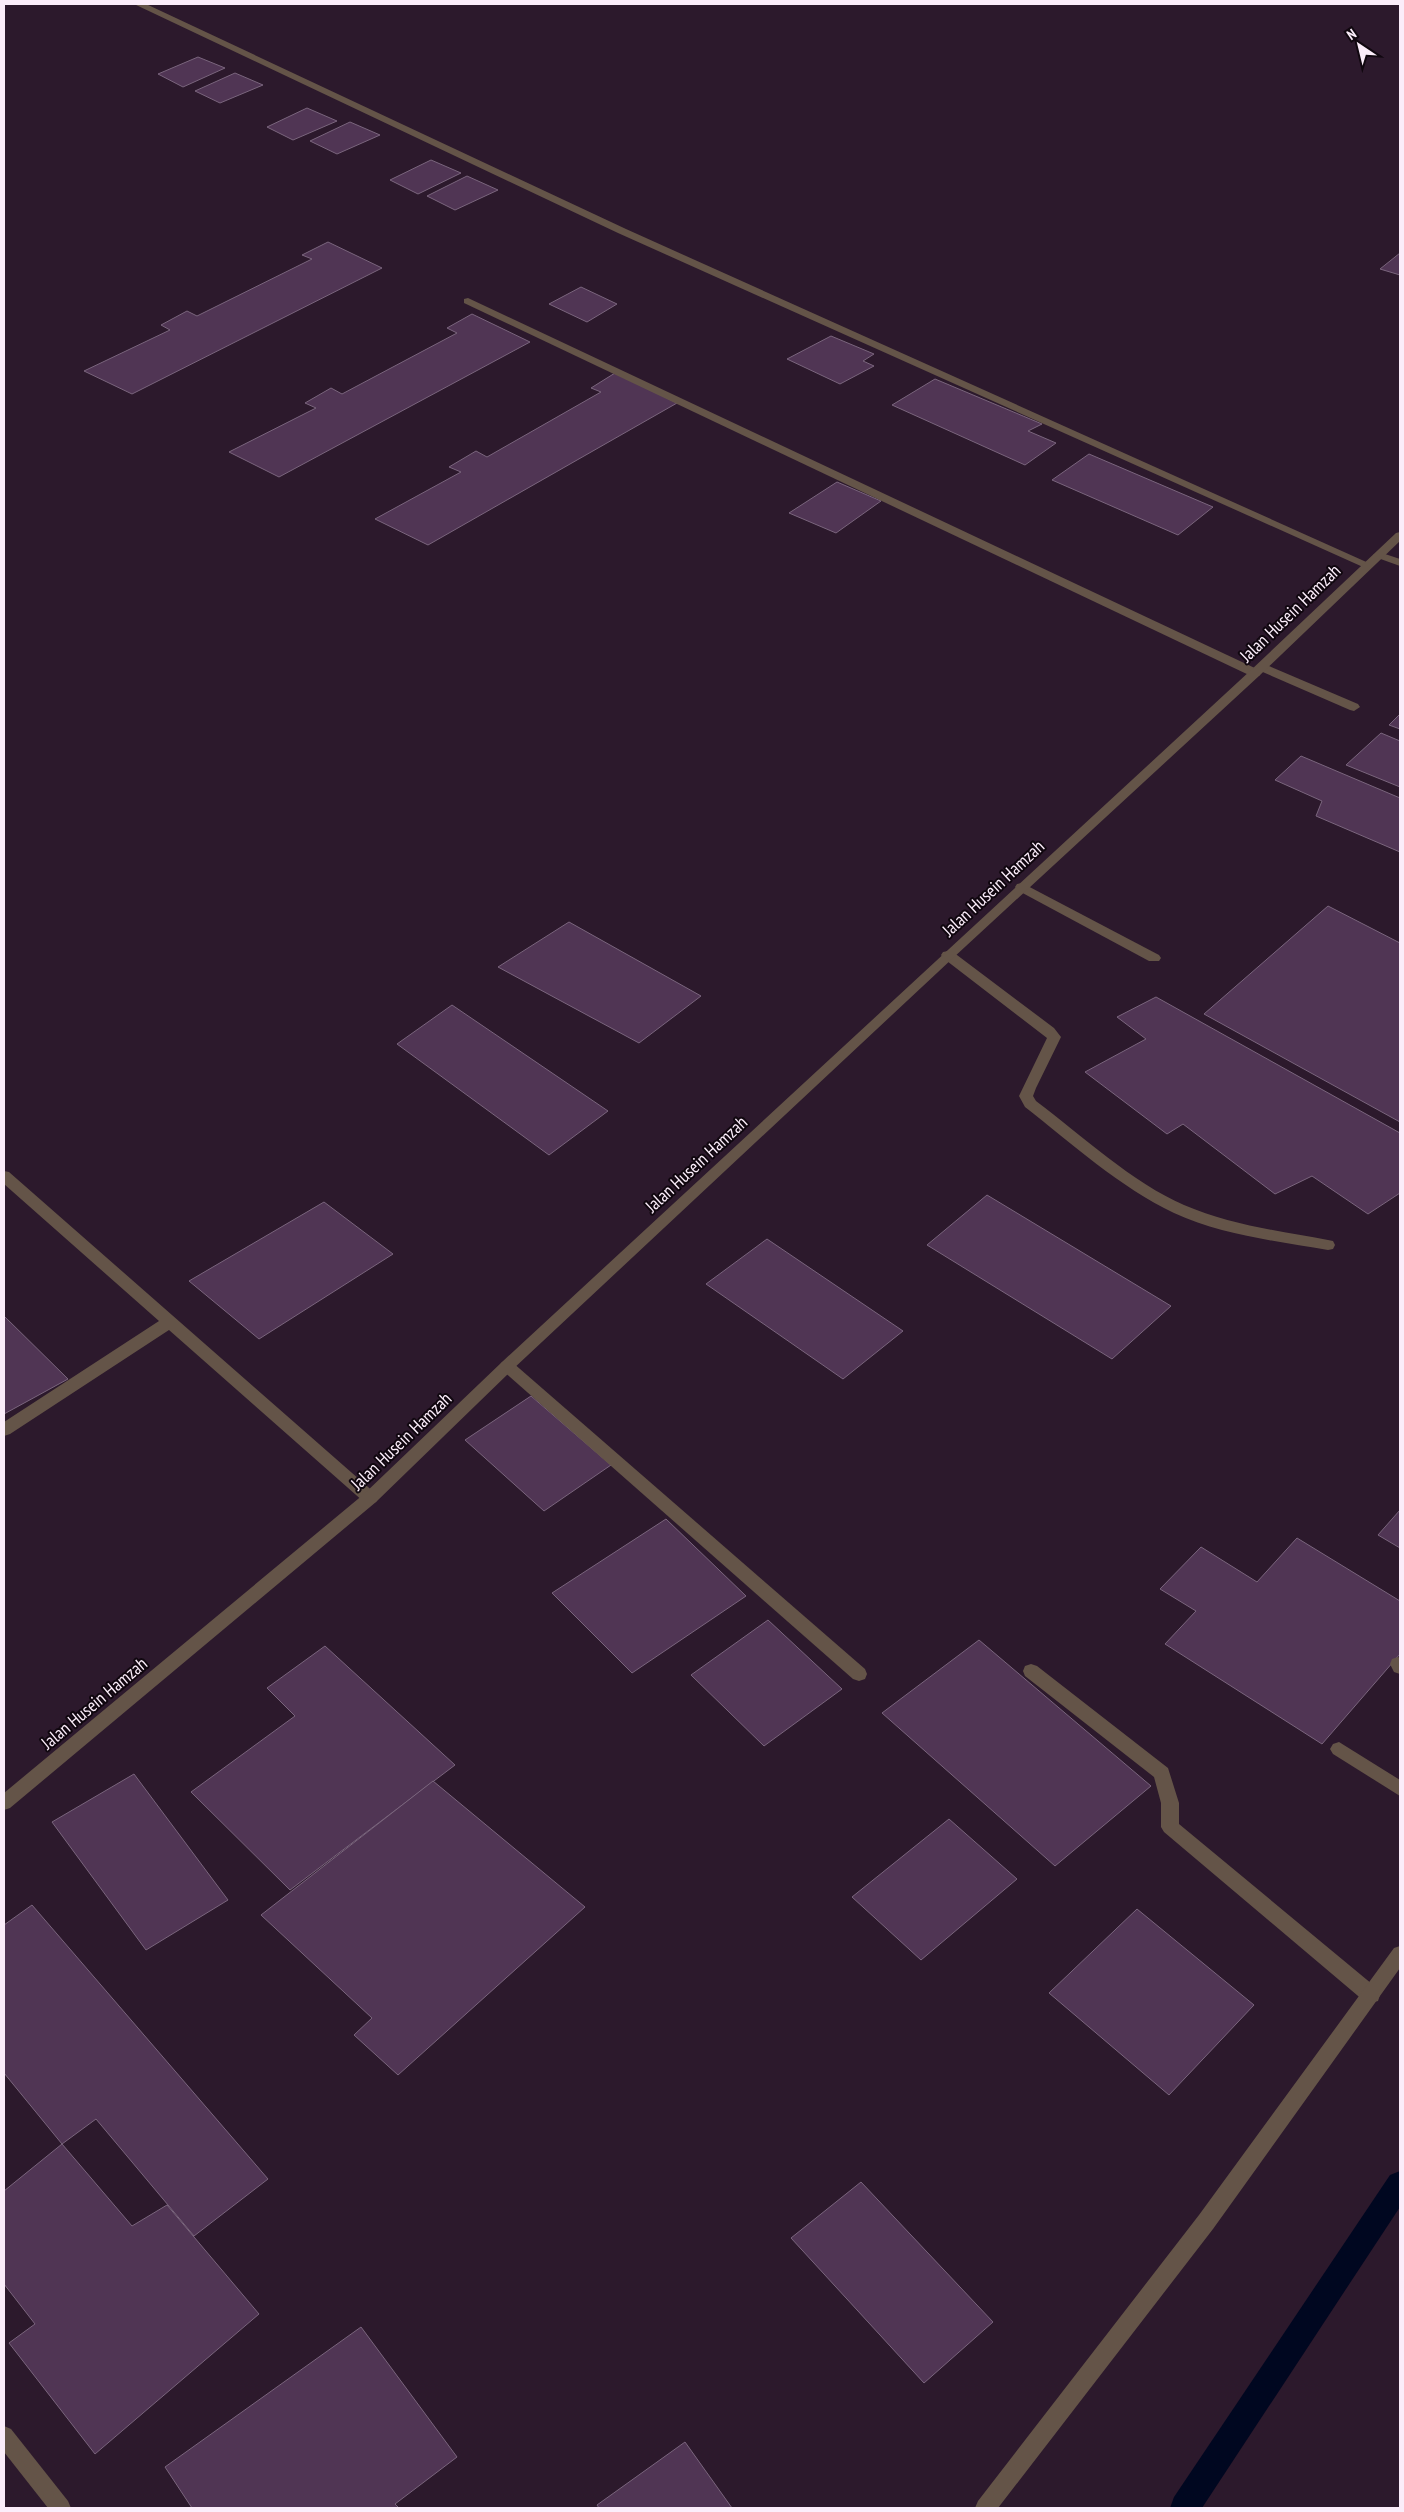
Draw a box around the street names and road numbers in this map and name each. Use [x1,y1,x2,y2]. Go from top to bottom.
street label: Jalan Husein Hamzah [1234,559,1345,668]
street label: Jalan Husein Hamzah [936,835,1049,942]
street label: Jalan Husein Hamzah [639,1111,752,1218]
street label: Jalan Husein Hamzah [345,1387,456,1496]
street label: Jalan Husein Hamzah [36,1652,152,1755]

